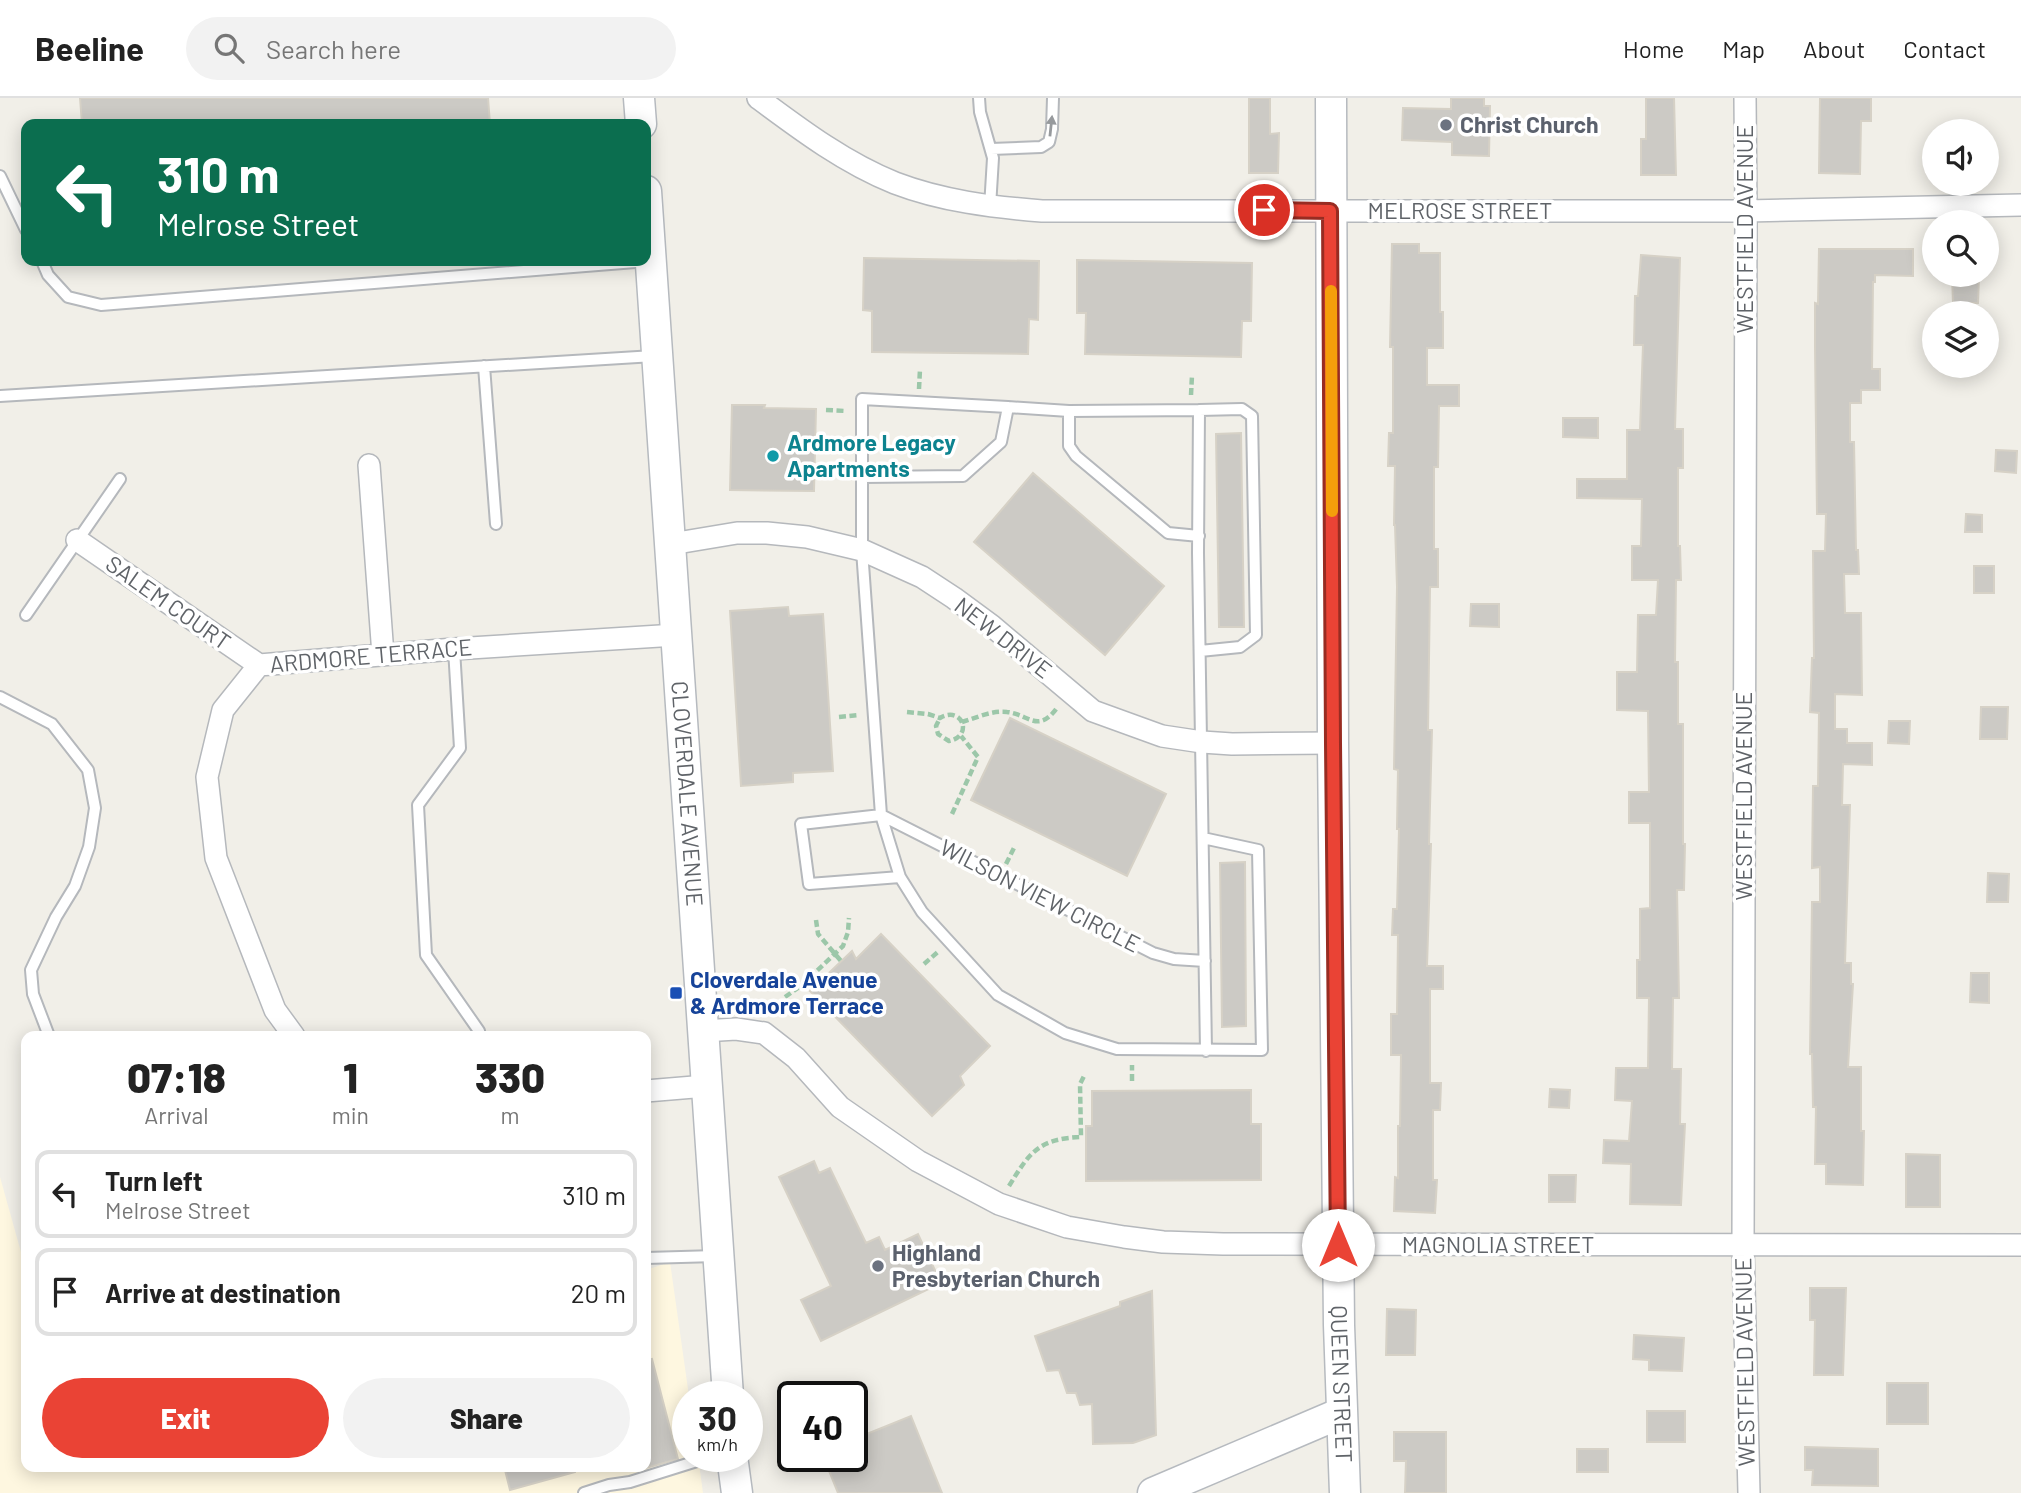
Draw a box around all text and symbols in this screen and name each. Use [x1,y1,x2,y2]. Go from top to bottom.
search box [186,17,676,80]
text: Beeline [35,28,144,68]
icon: search [210,29,248,67]
text: Search here [266,33,401,64]
text: Home [1623,34,1684,63]
text: Map [1722,34,1765,63]
text: About [1803,34,1865,63]
text: Contact [1903,34,1986,63]
place label: Christ Church [1460,110,1599,138]
one-way arrow [1046,114,1057,136]
marker: Christ Church [1438,117,1454,133]
map controls [1922,119,1999,378]
button: sound [1922,119,1999,196]
street label: WESTFIELD AVENUE [1730,124,1758,334]
text: 310 m [157,144,279,203]
icon: left [42,147,133,238]
pin [1234,180,1294,240]
icon: arrive [1245,191,1283,229]
street label: MELROSE STREET [1368,196,1552,224]
text: Melrose Street [157,204,359,242]
button: search [1922,210,1999,287]
button: layers [1922,301,1999,378]
place label: Ardmore Legacy Apartments [787,428,956,482]
marker: Ardmore Legacy Apartments [765,448,781,464]
street label: SALEM COURT [101,549,236,655]
street label: NEW DRIVE [949,591,1058,684]
street label: ARDMORE TERRACE [268,632,473,678]
street label: CLOVERDALE AVENUE [666,680,710,907]
street label: WESTFIELD AVENUE [1729,691,1757,901]
street label: WILSON VIEW CIRCLE [936,833,1145,958]
place label: Cloverdale Avenue & Ardmore Terrace [690,965,884,1019]
marker: Cloverdale Avenue & Ardmore Terrace [668,985,684,1001]
text: 07:18 [127,1051,226,1101]
text: 1 [343,1051,358,1101]
text: 330 [475,1051,545,1101]
text: Arrival [144,1101,209,1129]
text: min [332,1101,369,1129]
text: m [500,1101,520,1129]
text: Turn left [105,1165,203,1196]
icon: left [46,1175,84,1213]
text: 310 m [562,1179,626,1210]
text: Melrose Street [105,1196,251,1224]
position arrow [1301,1208,1375,1282]
street label: MAGNOLIA STREET [1402,1230,1594,1258]
place label: Highland Presbyterian Church [892,1238,1100,1292]
street label: WESTFIELD AVENUE [1728,1257,1760,1467]
marker: Highland Presbyterian Church [870,1258,886,1274]
icon: arrive [46,1273,84,1311]
text: Arrive at destination [105,1277,341,1308]
text: 20 m [571,1277,626,1308]
street label: QUEEN STREET [1326,1305,1359,1463]
button: Exit [42,1378,329,1458]
button: Share [343,1378,630,1458]
speed limit sign: 40 [777,1381,868,1472]
text: 30 [698,1396,737,1438]
text: km/h [697,1433,738,1455]

